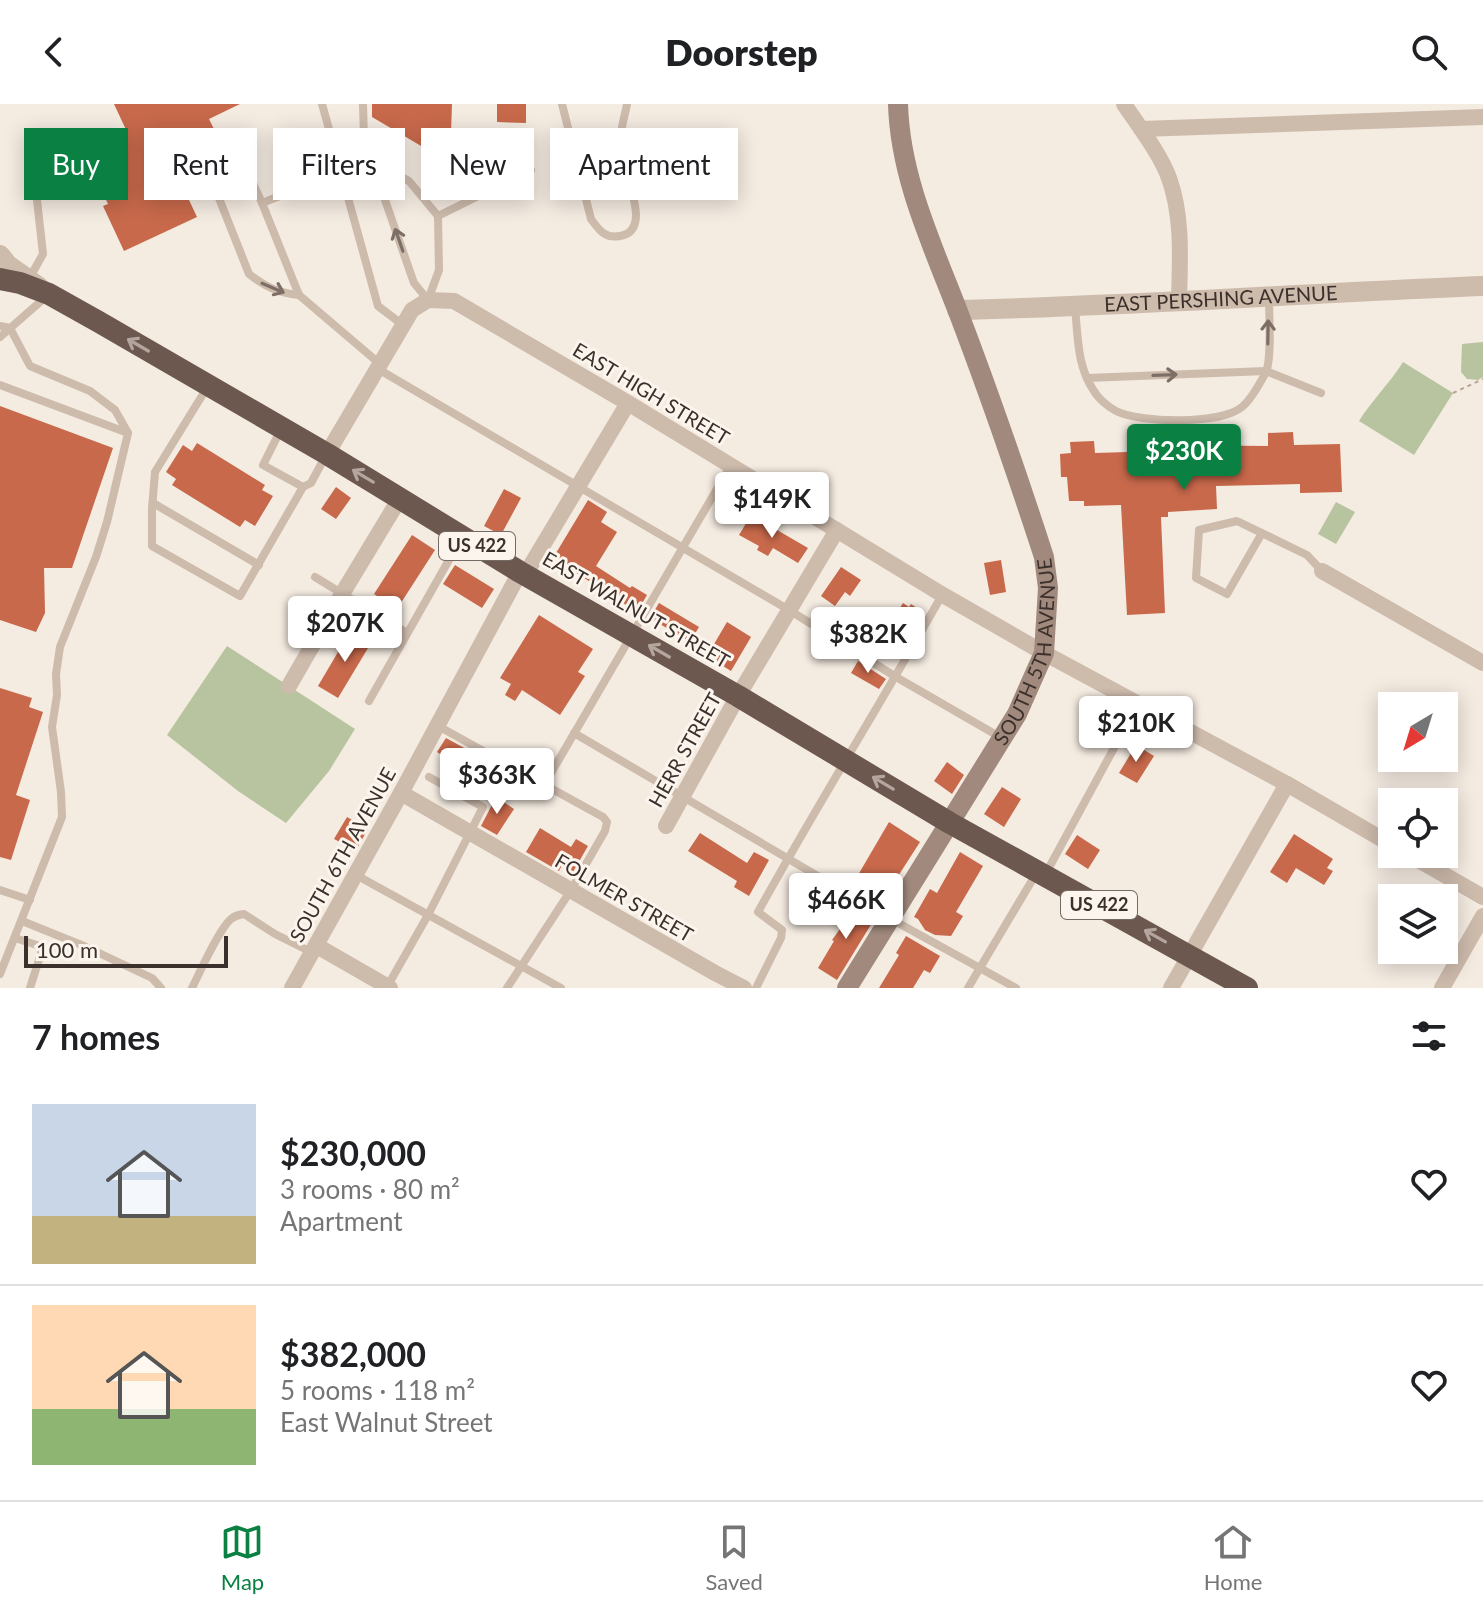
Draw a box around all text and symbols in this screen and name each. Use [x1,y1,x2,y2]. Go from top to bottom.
icon: back [32,30,76,74]
text: Doorstep [665,30,818,74]
icon: search [1407,30,1451,74]
chip: Buy [24,128,128,200]
chip: Rent [144,128,257,200]
chip: Filters [273,128,405,200]
chip: New [421,128,534,200]
chip: Apartment [550,128,738,200]
one-way arrow [391,228,406,253]
street label: EAST PERSHING AVENUE [1103,280,1338,316]
one-way arrow [260,282,285,297]
one-way arrow [1261,319,1276,346]
one-way arrow [127,337,150,353]
street label: EAST HIGH STREET [569,337,734,449]
one-way arrow [1151,367,1178,382]
pin: $230K [1128,424,1240,492]
text: $230K [1145,434,1223,466]
one-way arrow [352,467,375,483]
pin: $149K [716,472,828,540]
text: $149K [733,482,811,514]
road number: US 422 [439,532,515,560]
street label: EAST WALNUT STREET [539,546,734,673]
street label: SOUTH 5TH AVENUE [988,557,1059,749]
pin: $207K [289,596,401,664]
text: $207K [306,606,384,638]
pin: $382K [812,607,924,675]
text: $382K [829,617,907,649]
one-way arrow [648,643,671,659]
street label: HERR STREET [643,688,726,811]
north arrow [1378,692,1458,772]
map controls [1378,692,1458,964]
pin: $210K [1080,696,1192,764]
text: $210K [1097,706,1175,738]
pin: $363K [441,748,553,816]
text: $363K [458,758,536,790]
street label: SOUTH 6TH AVENUE [284,763,400,946]
one-way arrow [872,775,895,791]
button: locate [1378,788,1458,868]
street label: FOLMER STREET [551,848,698,946]
pin: $466K [790,873,902,941]
text: $466K [807,883,885,915]
button: layers [1378,884,1458,964]
road number: US 422 [1061,891,1137,919]
one-way arrow [1143,928,1167,943]
scale bar [24,932,228,968]
text: 100 m [36,936,98,963]
icon: filters [1407,1014,1451,1058]
text: 7 homes [32,1016,160,1057]
text: $230,000 [280,1132,426,1173]
icon: home [96,1136,192,1232]
icon: heart [1407,1162,1451,1206]
text: 3 rooms · 80 m² [280,1173,460,1205]
text: Apartment [280,1205,403,1237]
text: $382,000 [280,1333,426,1374]
icon: home [96,1337,192,1433]
icon: heart [1407,1363,1451,1407]
text: 5 rooms · 118 m² [280,1374,475,1406]
text: East Walnut Street [280,1406,493,1438]
tab: Map [220,1520,264,1595]
tab: Saved [705,1520,763,1595]
tab: Home [1204,1520,1262,1595]

